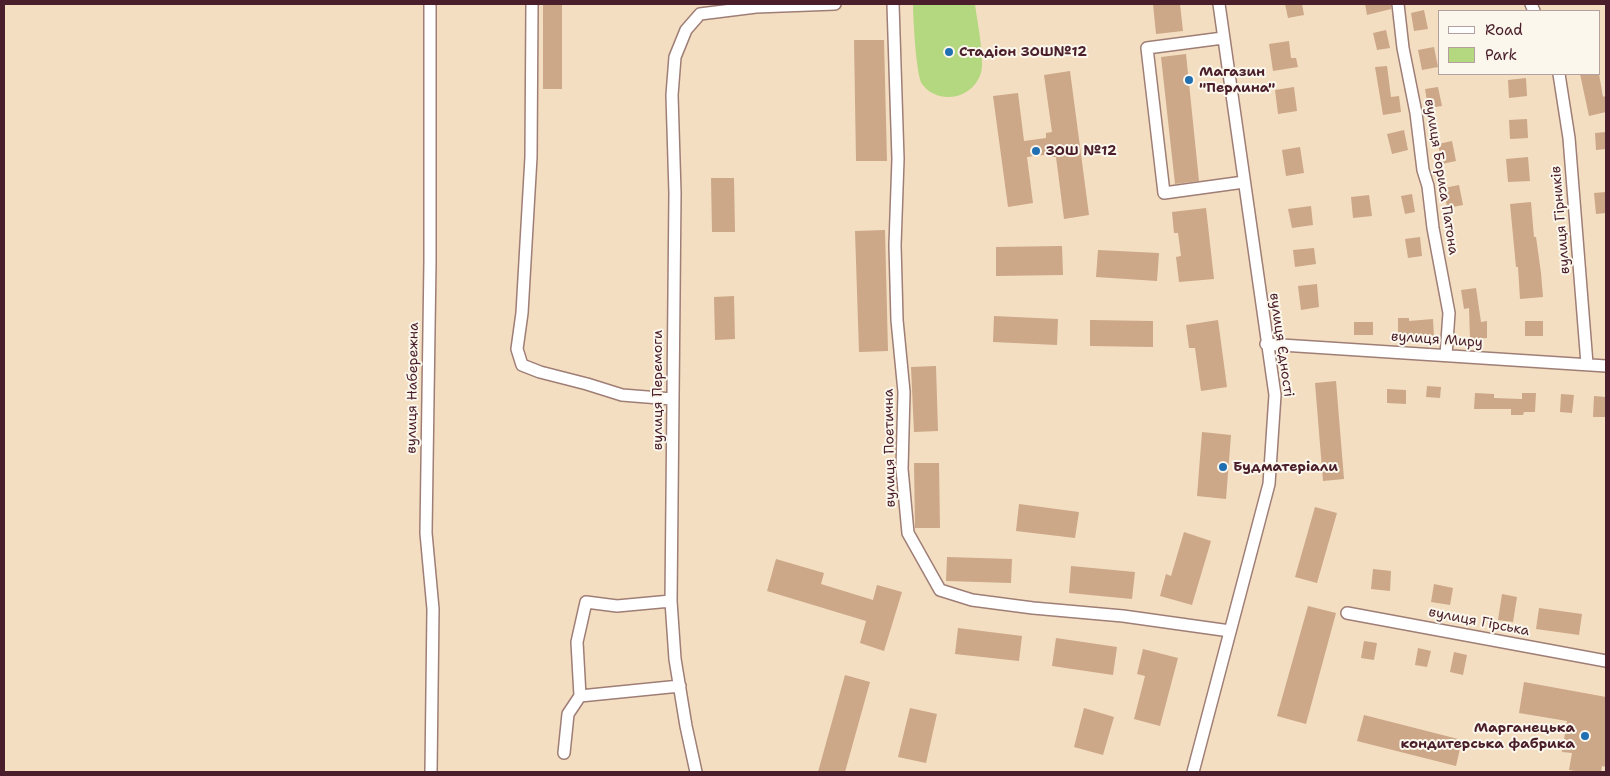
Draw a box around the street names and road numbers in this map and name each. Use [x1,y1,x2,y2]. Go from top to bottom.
street label: вулиця Бориса Патона [1420,98,1462,256]
street label: вулиця Гірників [1548,165,1574,275]
street label: вулиця Єдності [1265,292,1297,398]
street label: вулиця Набережна [403,322,423,454]
street label: вулиця Миру [1391,328,1483,352]
street label: вулиця Перемоги [650,330,666,450]
street label: вулиця Поетична [881,389,899,507]
street label: вулиця Гірська [1427,604,1531,640]

